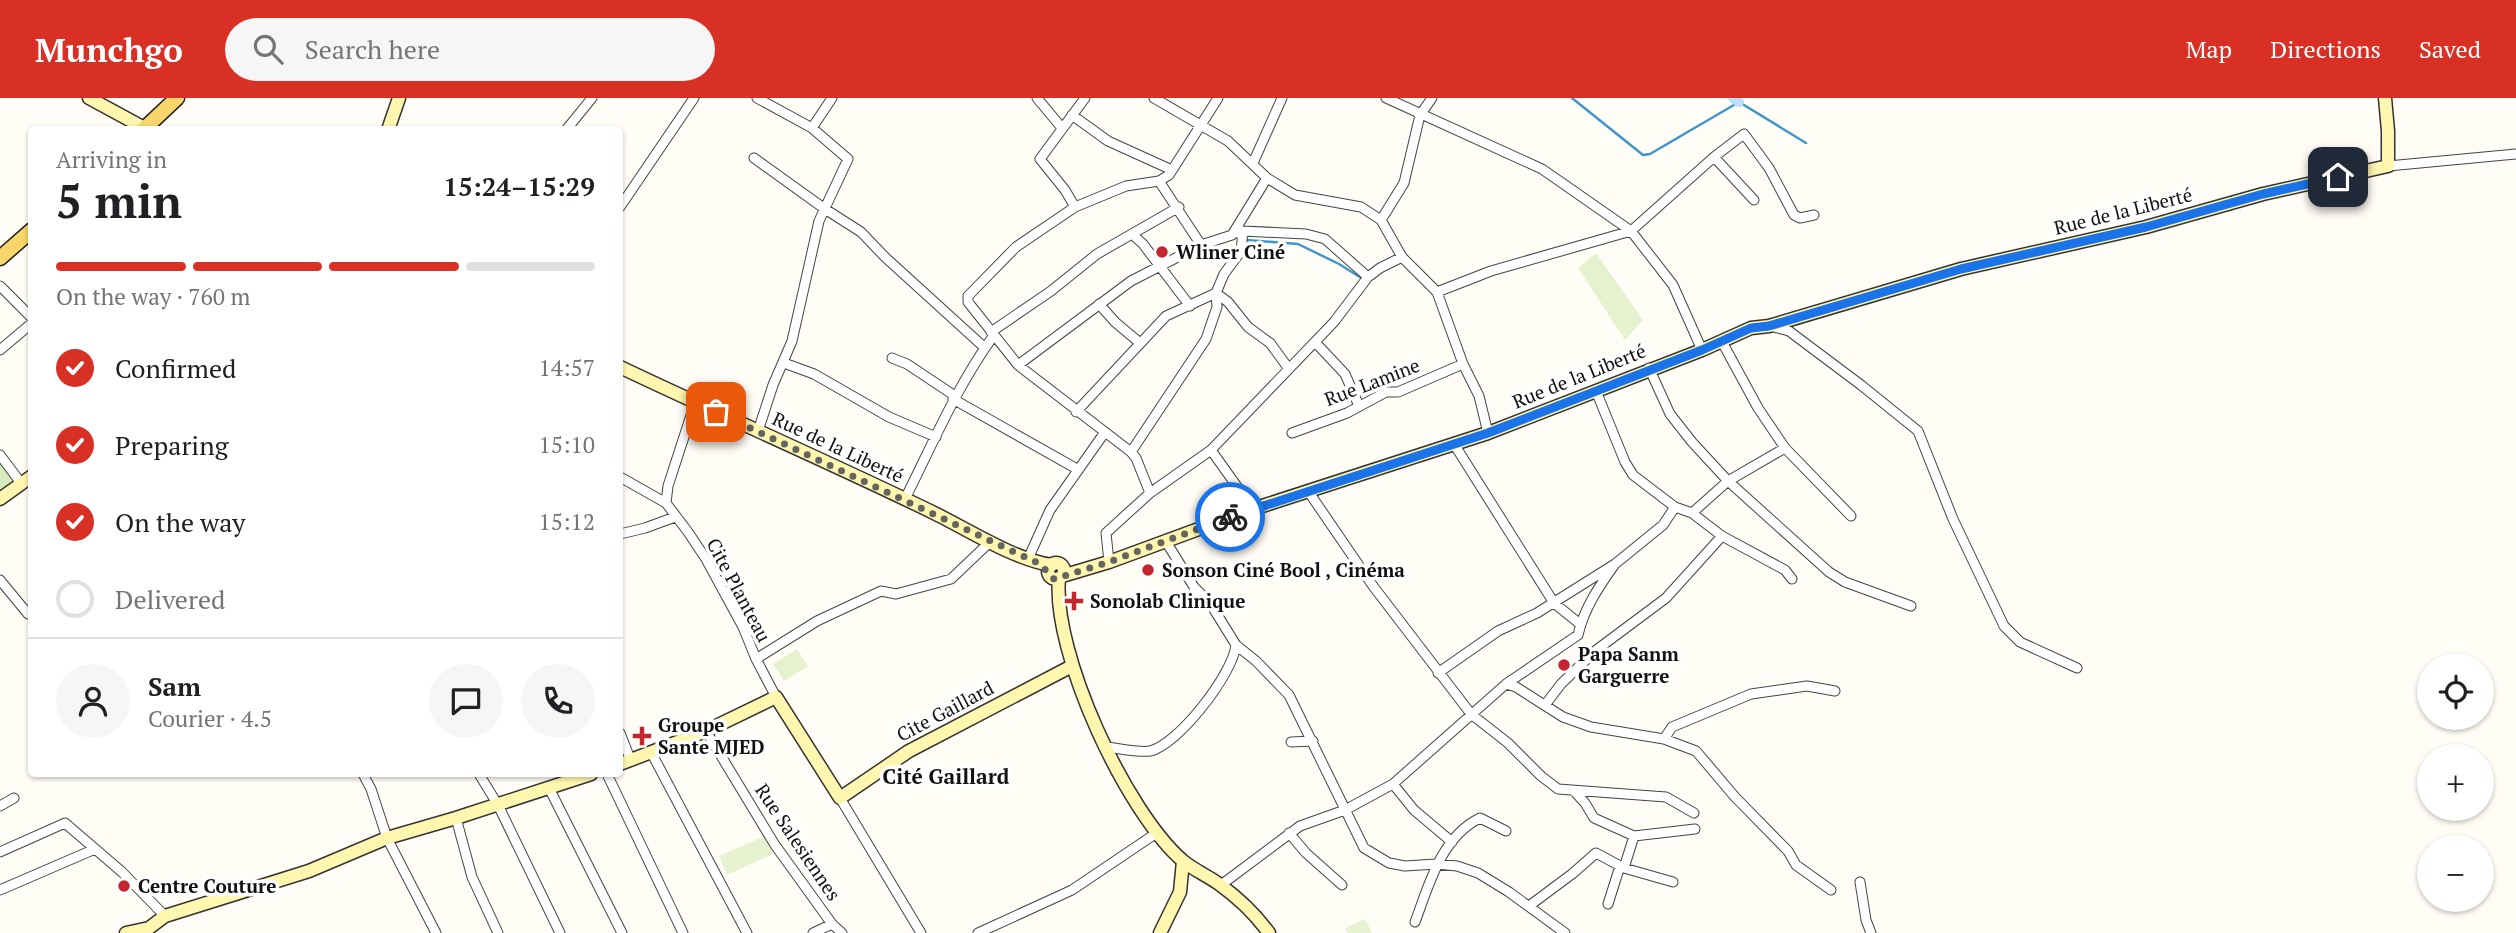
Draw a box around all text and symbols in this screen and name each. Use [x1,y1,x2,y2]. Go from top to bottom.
search box [225,18,715,81]
text: Munchgo [35,28,183,71]
icon: search [249,30,287,68]
text: Search here [305,32,440,66]
text: Map [2186,33,2232,65]
text: Directions [2270,33,2381,65]
text: Saved [2419,33,2481,65]
text: Arriving in [56,144,167,175]
pin [2308,147,2368,207]
icon: home [2319,158,2357,196]
text: 15:24–15:29 [443,169,595,203]
text: 5 min [56,170,182,231]
street label: Rue de la Liberté [2051,181,2195,240]
place label: Wliner Ciné [1176,239,1285,264]
marker: Wliner Ciné [1154,244,1170,260]
text: On the way · 760 m [56,281,250,312]
street label: Rue de la Liberté [1508,337,1649,414]
icon: check [56,349,94,387]
text: Confirmed [115,351,236,385]
text: 14:57 [538,352,595,383]
street label: Rue Lamine [1321,352,1423,411]
pin [686,382,746,442]
icon: bag [697,393,735,431]
street label: Rue de la Liberté [769,405,908,488]
icon: check [56,426,94,464]
text: Preparing [115,428,228,462]
text: 15:10 [538,429,595,460]
courier [1195,482,1265,552]
icon: bike [1211,498,1249,536]
icon: check [56,503,94,541]
text: On the way [115,505,246,539]
text: 15:12 [538,506,595,537]
street label: Cite Planteau [702,533,777,646]
place label: Sonson Ciné Bool , Cinéma [1162,557,1405,582]
marker: Sonson Ciné Bool , Cinéma [1140,562,1156,578]
text: Delivered [115,582,225,616]
place label: Sonolab Clinique [1090,588,1245,613]
marker: Sonolab Clinique [1064,591,1084,611]
place label: Papa Sanm Garguerre [1578,641,1679,688]
map controls [2417,653,2494,912]
button: locate [2417,653,2494,730]
marker: Papa Sanm Garguerre [1556,657,1572,673]
button: person [56,664,130,738]
button: chat [429,664,503,738]
button: phone [521,664,595,738]
text: Sam [148,669,201,703]
street label: Cite Gaillard [892,674,998,747]
text: Courier · 4.5 [148,703,272,734]
place label: Groupe Sante MJED [658,712,764,759]
marker: Groupe Sante MJED [632,726,652,746]
button: + [2417,744,2494,821]
district label: Cité Gaillard [883,762,1010,790]
street label: Rue Salesiennes [750,778,847,905]
button: − [2417,835,2494,912]
place label: Centre Couture [138,873,276,898]
marker: Centre Couture [116,878,132,894]

